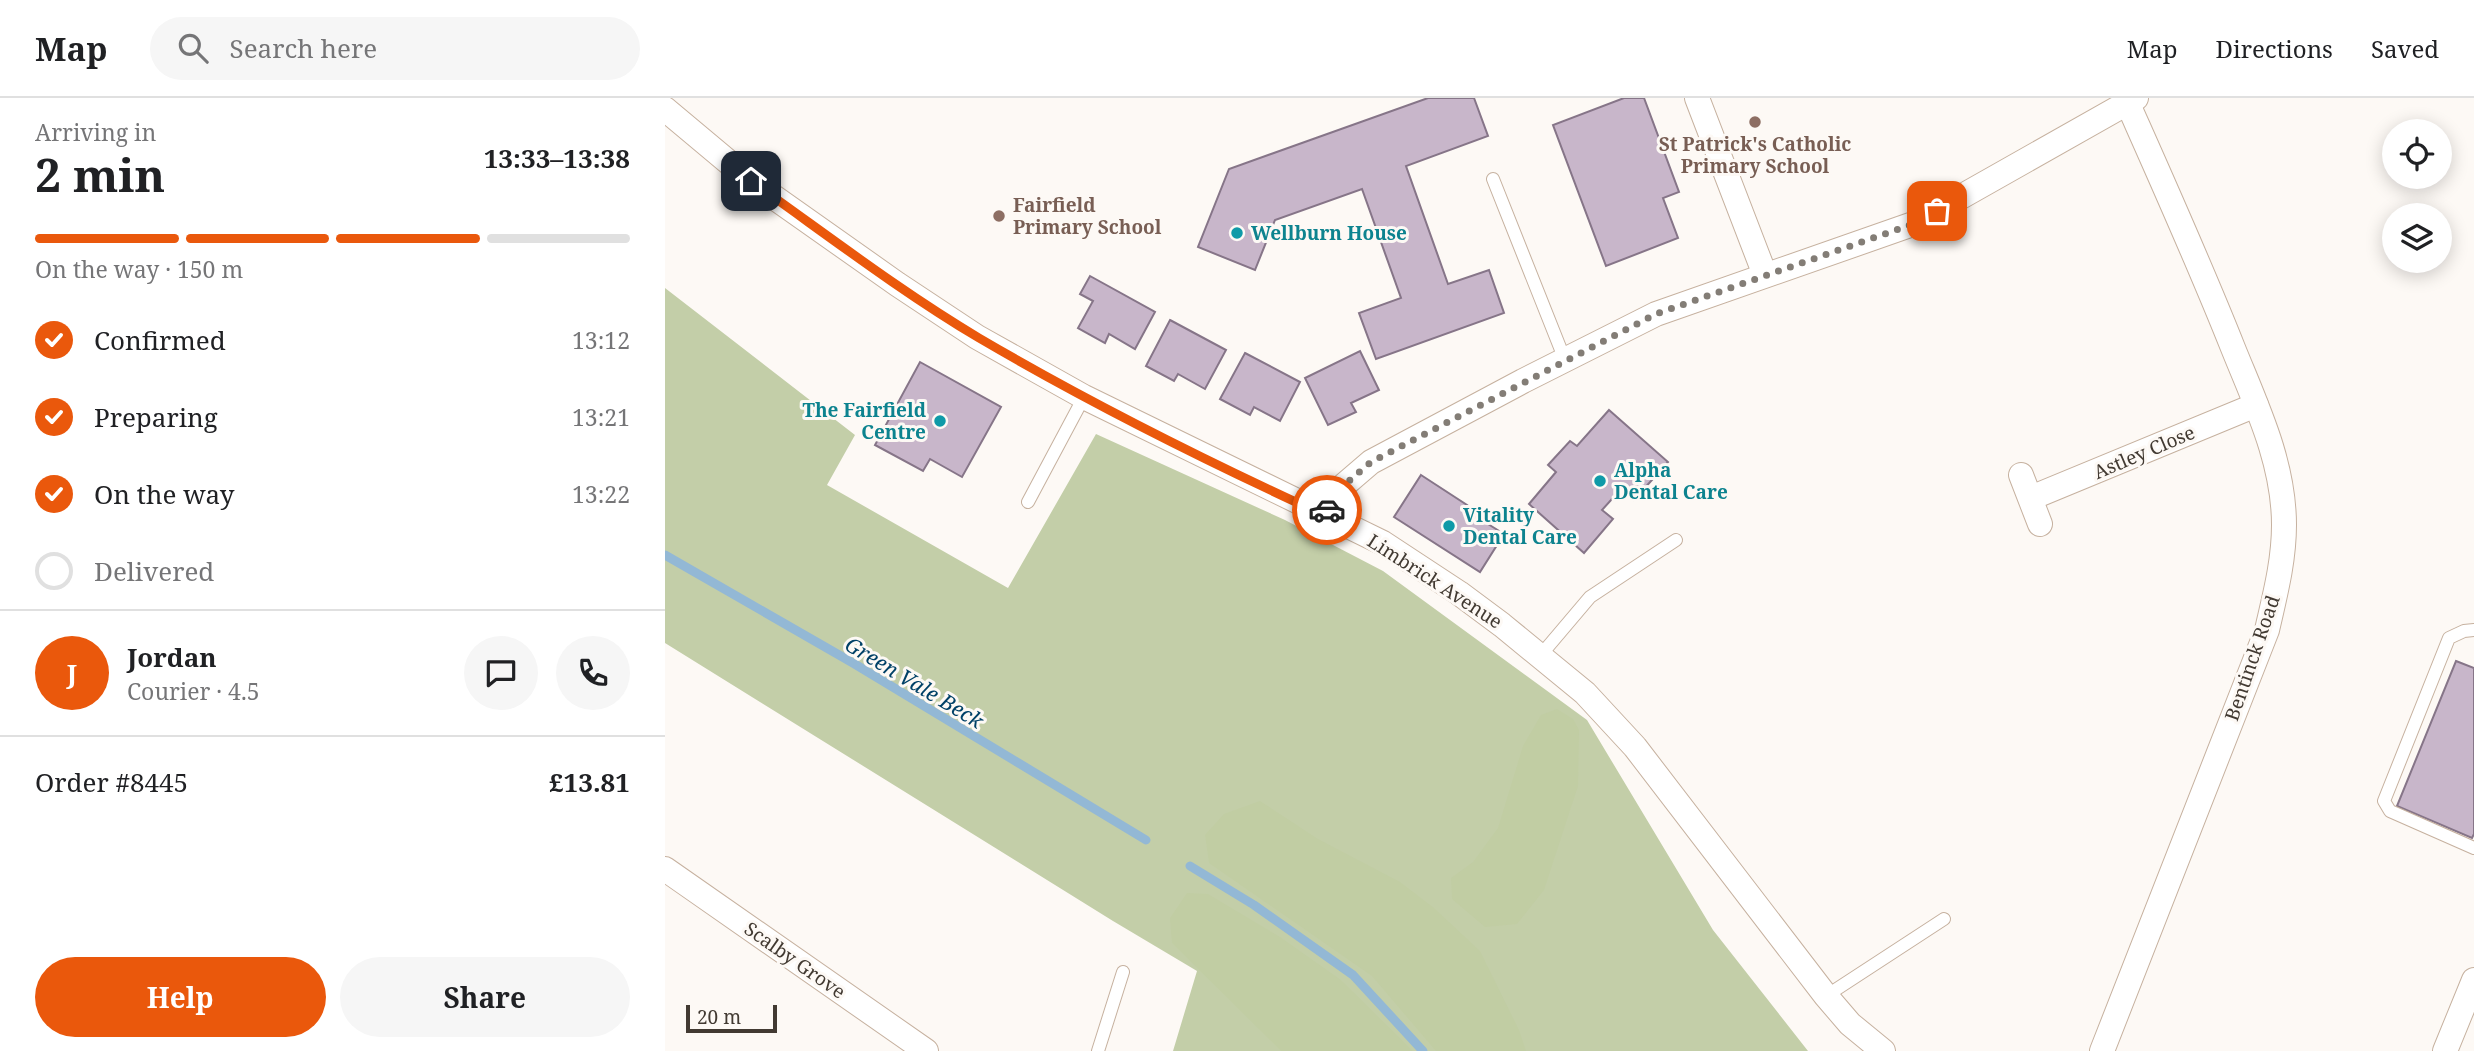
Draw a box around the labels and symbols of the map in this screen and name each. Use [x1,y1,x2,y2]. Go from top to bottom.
marker: St Patrick's Catholic Primary School [1747,114,1763,130]
place label: St Patrick's Catholic Primary School [1659,131,1851,179]
pin [721,151,781,211]
pin [1907,181,1967,241]
place label: Fairfield Primary School [1013,192,1162,240]
marker: Fairfield Primary School [991,208,1007,224]
place label: Wellburn House [1251,220,1407,246]
marker: Wellburn House [1229,225,1245,241]
place label: The Fairfield Centre [802,397,927,445]
marker: The Fairfield Centre [932,413,948,429]
street label: Astley Close [2089,419,2199,485]
place label: Alpha Dental Care [1614,457,1728,505]
marker: Alpha Dental Care [1592,473,1608,489]
courier [1292,475,1362,545]
place label: Vitality Dental Care [1463,502,1577,550]
marker: Vitality Dental Care [1441,518,1457,534]
street label: Limbrick Avenue [1363,528,1507,634]
street label: Bentinck Road [2218,591,2286,724]
water label: Green Vale Beck [840,630,990,735]
street label: Scalby Grove [739,916,851,1004]
scale bar [686,1002,777,1034]

